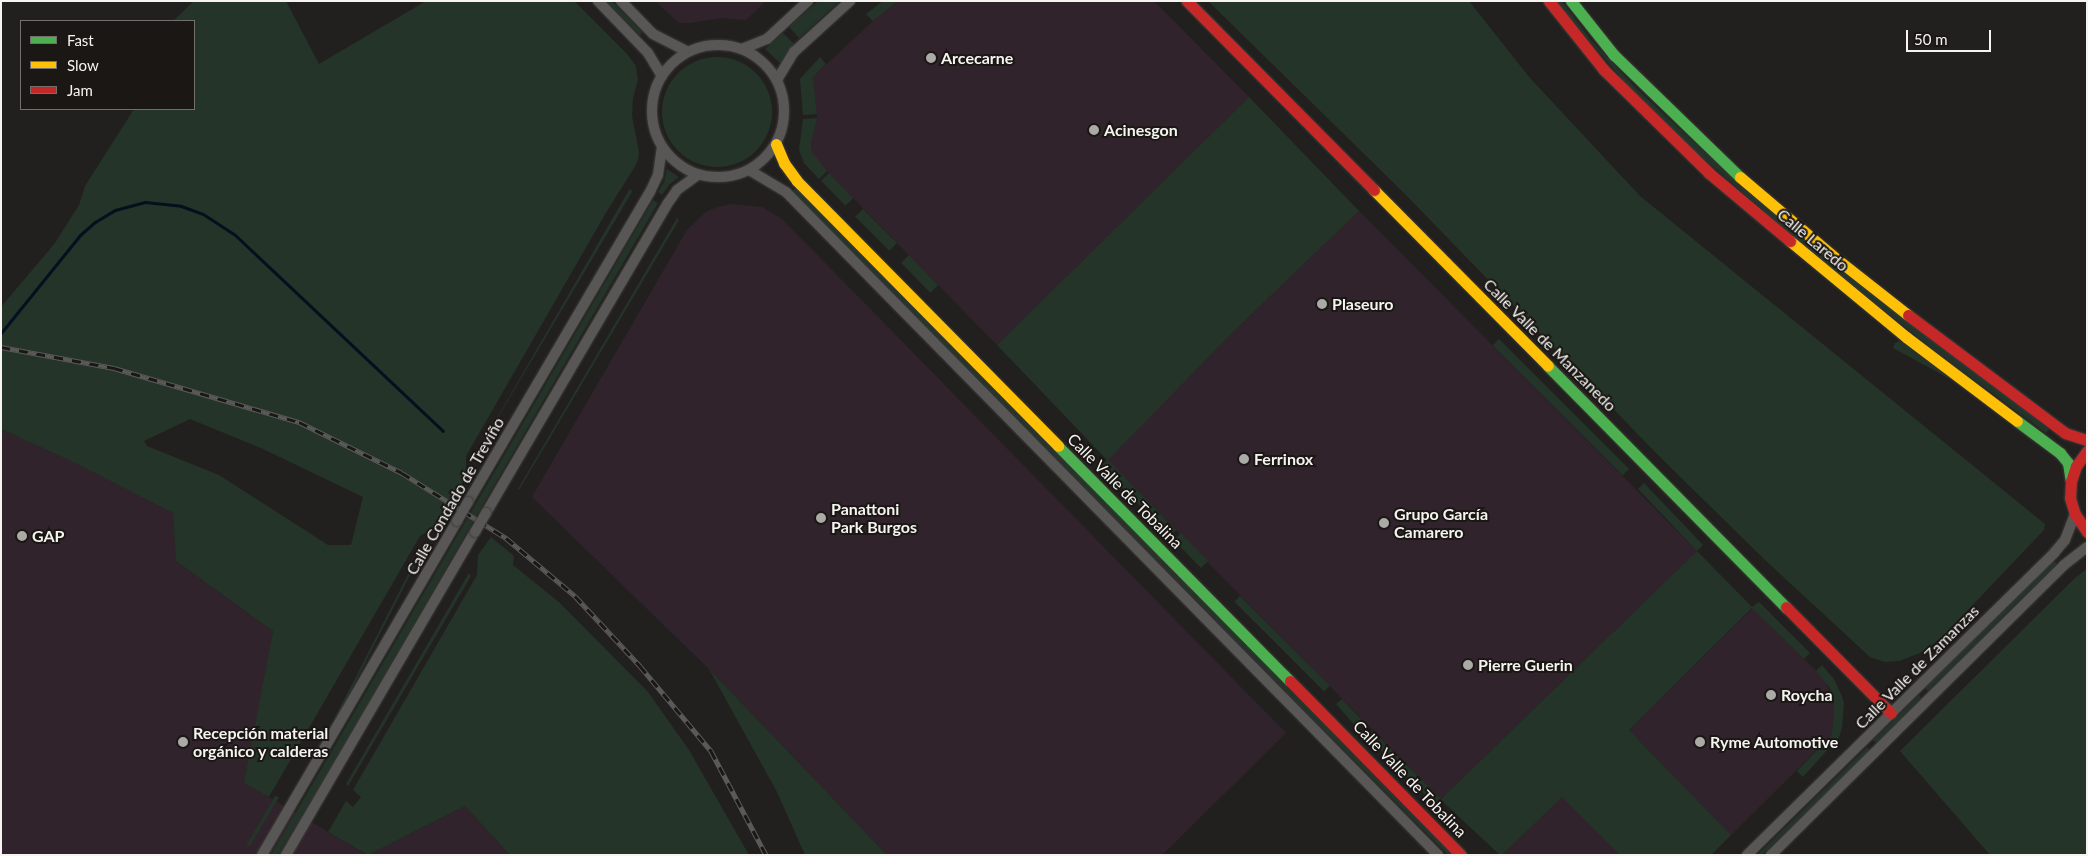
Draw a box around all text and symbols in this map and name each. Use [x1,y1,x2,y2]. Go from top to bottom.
legend [20,20,195,110]
scale bar [1908,20,1993,52]
text: 50 m [1914,30,1948,48]
text: Fast [67,31,94,49]
place label: Arcecarne [941,48,1013,68]
marker: Arcecarne [925,52,937,64]
text: Slow [67,56,99,74]
text: Jam [67,81,93,99]
place label: Acinesgon [1104,120,1178,140]
marker: Acinesgon [1088,124,1100,136]
street label: Calle Laredo [1774,205,1852,275]
street label: Calle Valle de Manzanedo [1480,275,1620,415]
place label: Plaseuro [1332,294,1394,314]
marker: Plaseuro [1316,298,1328,310]
street label: Calle Condado de Treviño [402,414,508,578]
street label: Calle Valle de Tobalina [1063,429,1187,553]
place label: Ferrinox [1254,449,1313,469]
marker: Ferrinox [1238,453,1250,465]
place label: Panattoni Park Burgos [831,499,917,537]
place label: Grupo García Camarero [1394,504,1488,542]
marker: Panattoni Park Burgos [815,512,827,524]
marker: Grupo García Camarero [1378,517,1390,529]
place label: GAP [32,526,64,546]
marker: GAP [16,530,28,542]
street label: Calle Valle de Zamanzas [1851,601,1983,733]
place label: Pierre Guerin [1478,655,1573,675]
marker: Pierre Guerin [1462,659,1474,671]
place label: Roycha [1781,685,1833,705]
marker: Roycha [1765,689,1777,701]
street label: Calle Valle de Tobalina [1349,716,1471,842]
place label: Recepción material orgánico y calderas [193,723,329,761]
place label: Ryme Automotive [1710,732,1839,752]
marker: Recepción material orgánico y calderas [177,736,189,748]
marker: Ryme Automotive [1694,736,1706,748]

